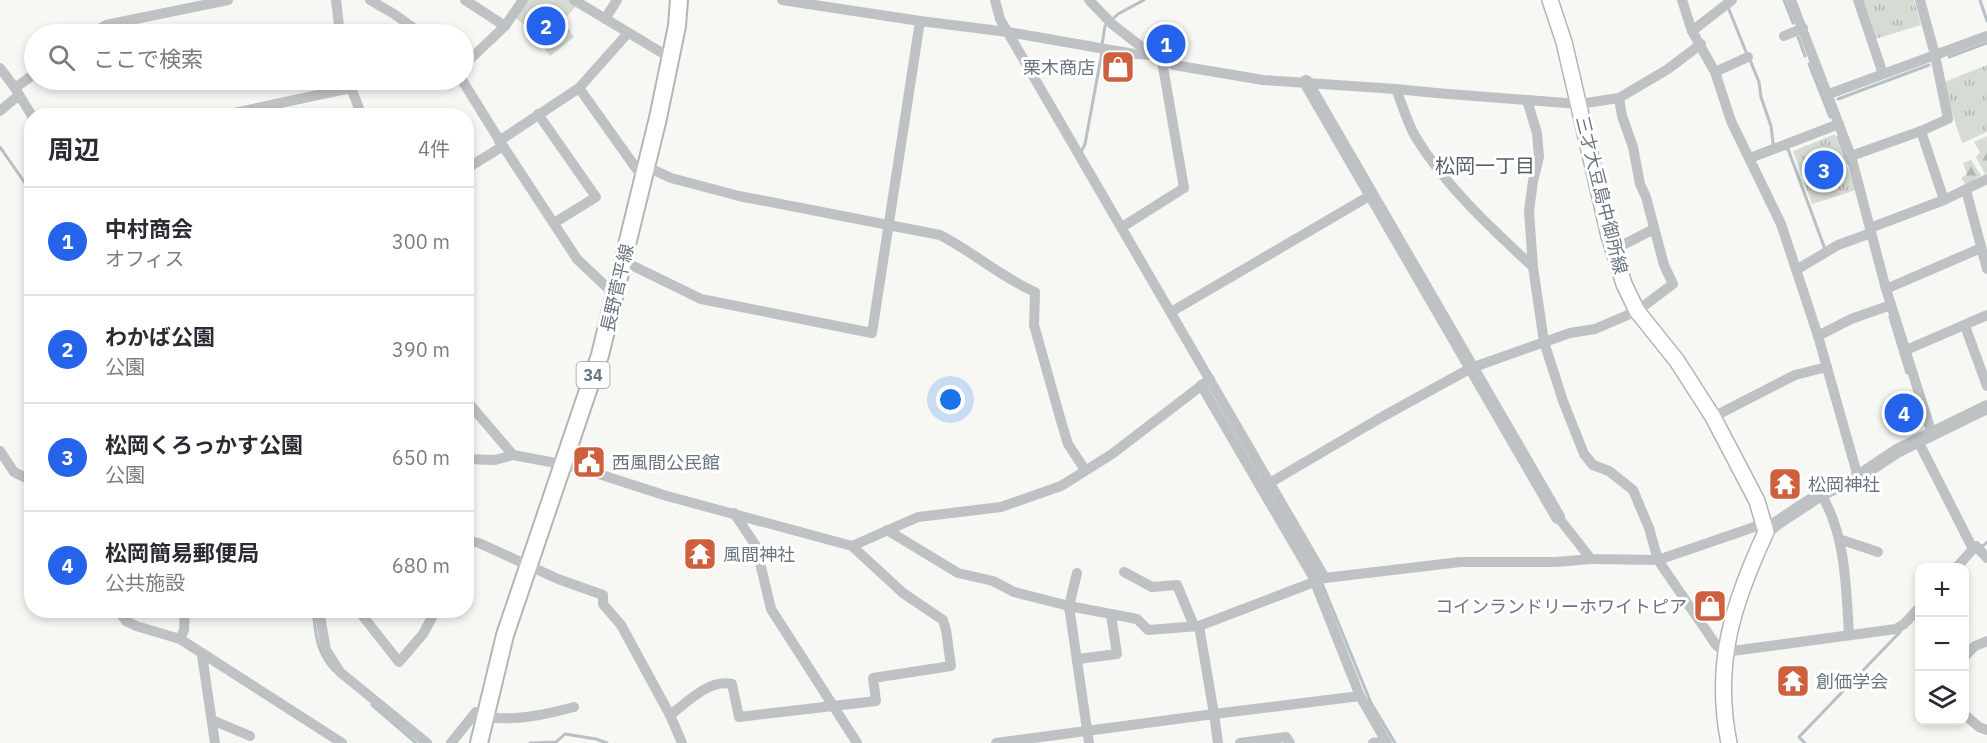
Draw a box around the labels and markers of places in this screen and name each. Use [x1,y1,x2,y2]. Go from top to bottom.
pin: 2 [526,3,566,48]
pin: 1 [1146,22,1186,66]
shop icon: 栗木商店 [1100,49,1136,85]
place label: 栗木商店 [1023,56,1095,79]
pin: 3 [1804,148,1844,192]
pin: 4 [1884,390,1924,436]
public building icon: 西風間公民館 [571,444,607,480]
place label: 西風間公民館 [612,451,720,474]
temple icon: 松岡神社 [1767,466,1803,502]
place label: 松岡神社 [1808,473,1880,496]
temple icon: 風間神社 [682,536,718,572]
place label: 風間神社 [723,543,795,566]
shop icon: コインランドリーホワイトピア [1692,588,1728,624]
place label: コインランドリーホワイトピア [1435,595,1687,618]
temple icon: 創価学会 [1775,663,1811,699]
place label: 創価学会 [1816,670,1888,693]

